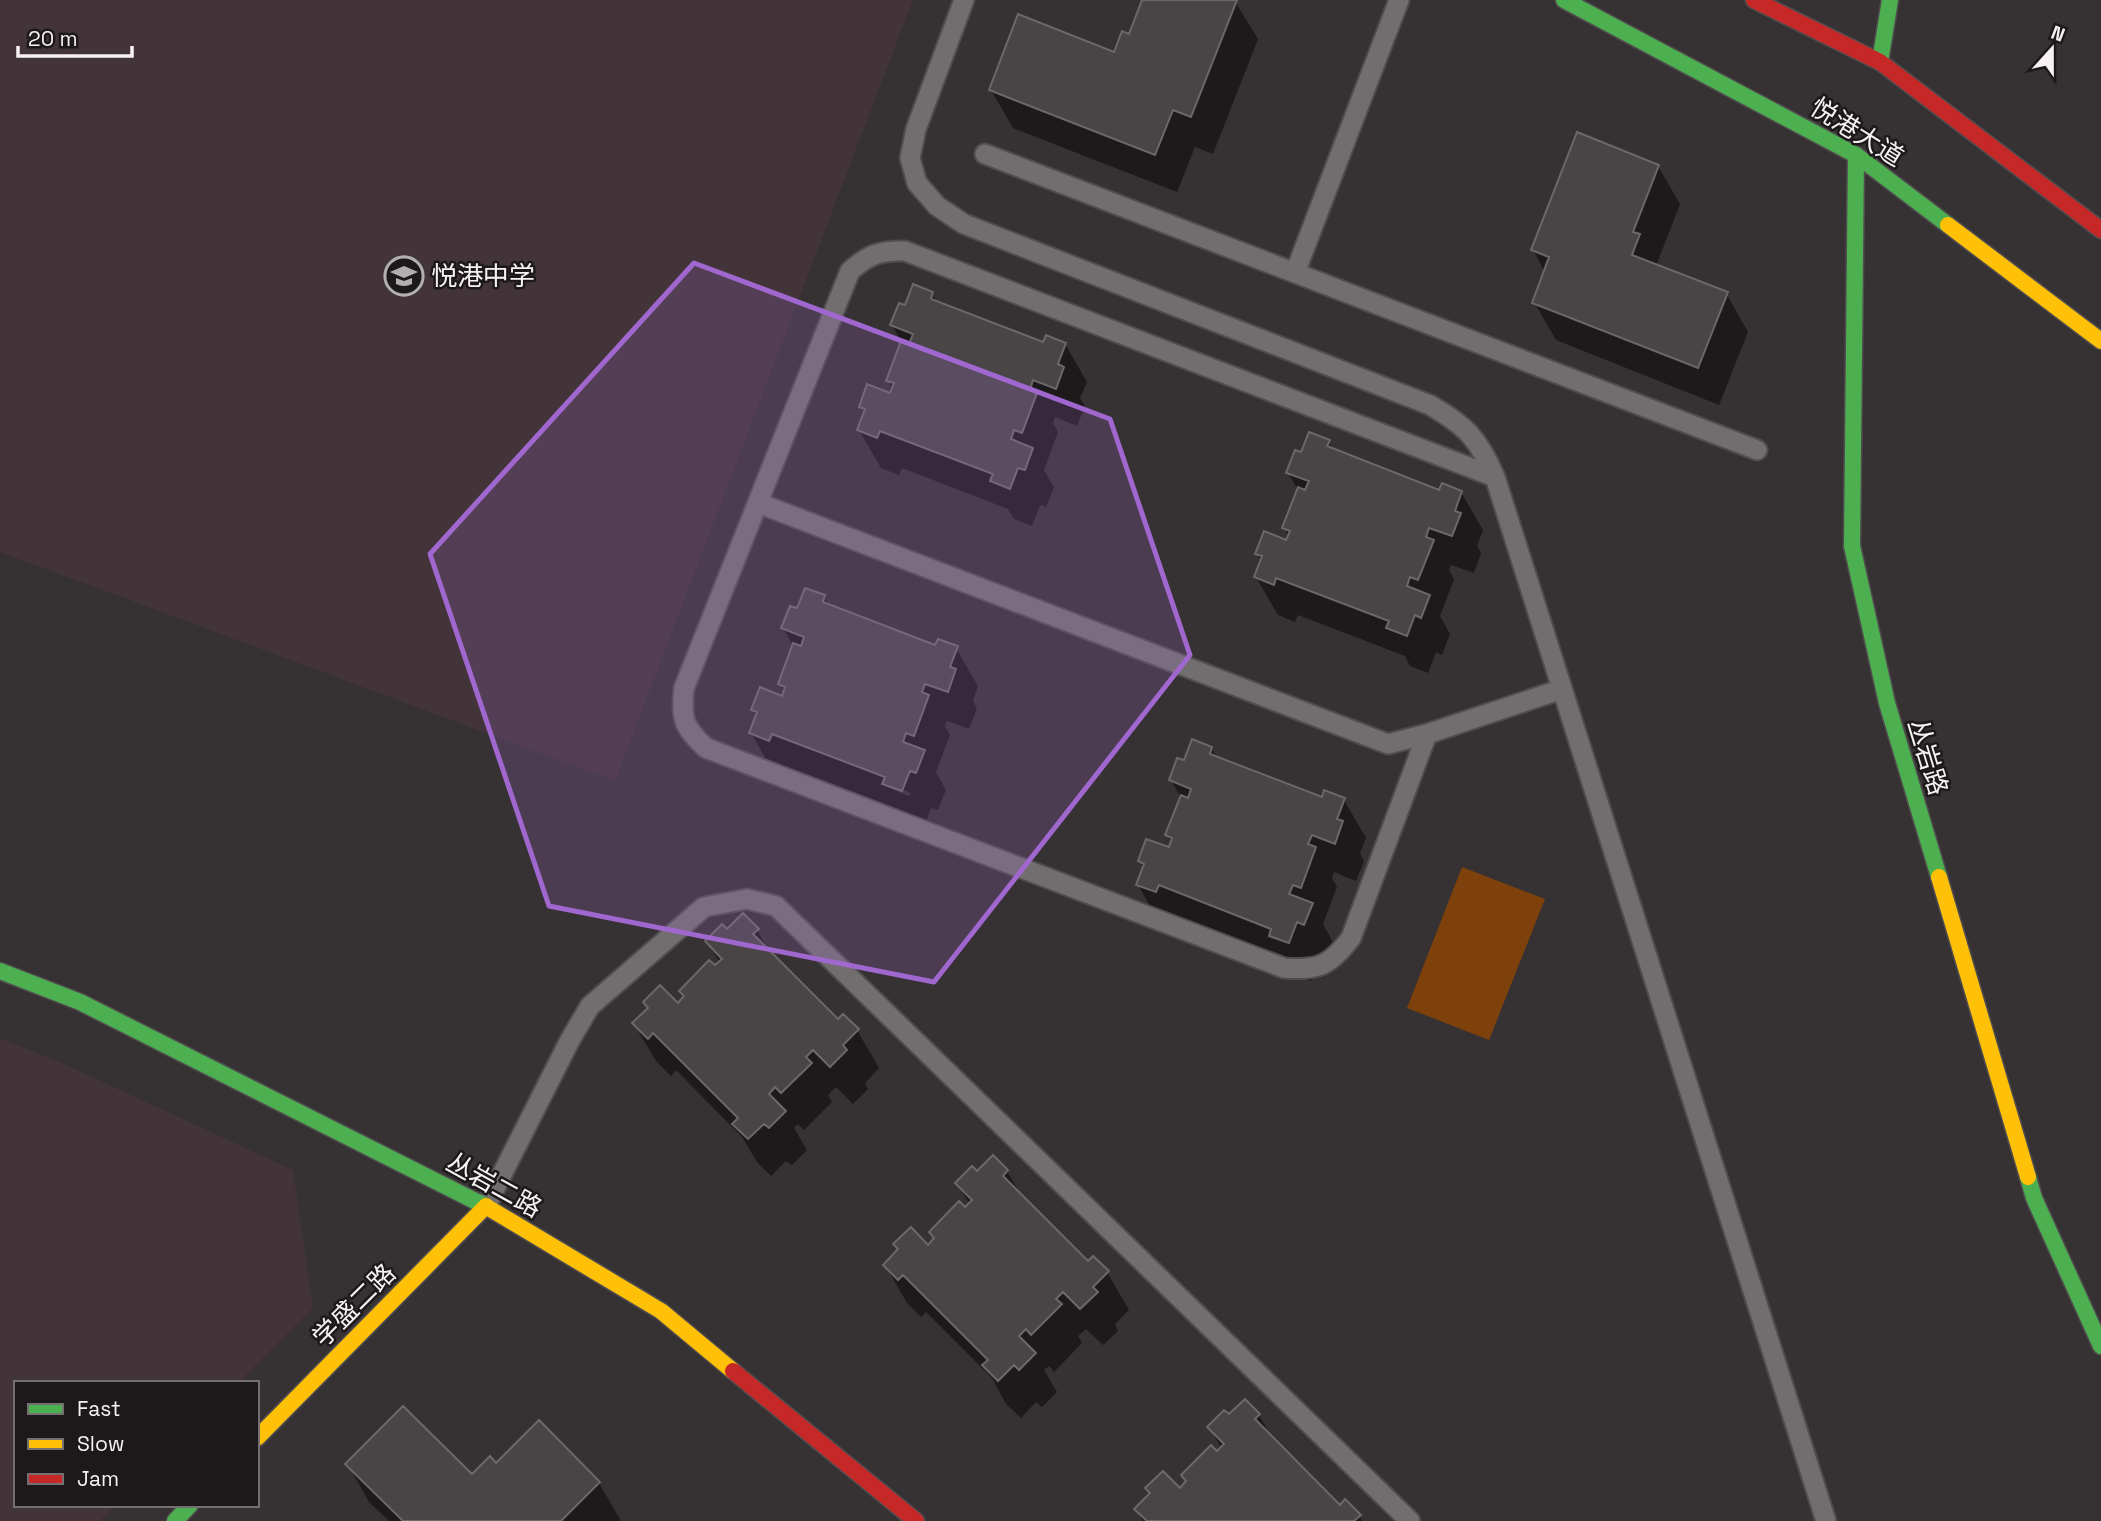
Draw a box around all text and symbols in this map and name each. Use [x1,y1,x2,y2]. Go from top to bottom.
scale bar [18,14,131,58]
north arrow [2017,14,2087,84]
text: N [2047,20,2068,48]
text: 20 m [28,25,78,52]
street label: 悦港大道 [1804,90,1910,174]
school or university icon: 悦港中学 [383,255,425,297]
place label: 悦港中学 [431,259,535,293]
street label: 丛岩路 [1900,715,1956,799]
street label: 丛岩二路 [440,1145,548,1225]
street label: 学盛二路 [305,1256,403,1354]
legend [14,1381,259,1507]
text: Fast [77,1395,121,1422]
text: Slow [77,1430,125,1457]
text: Jam [77,1465,119,1492]

